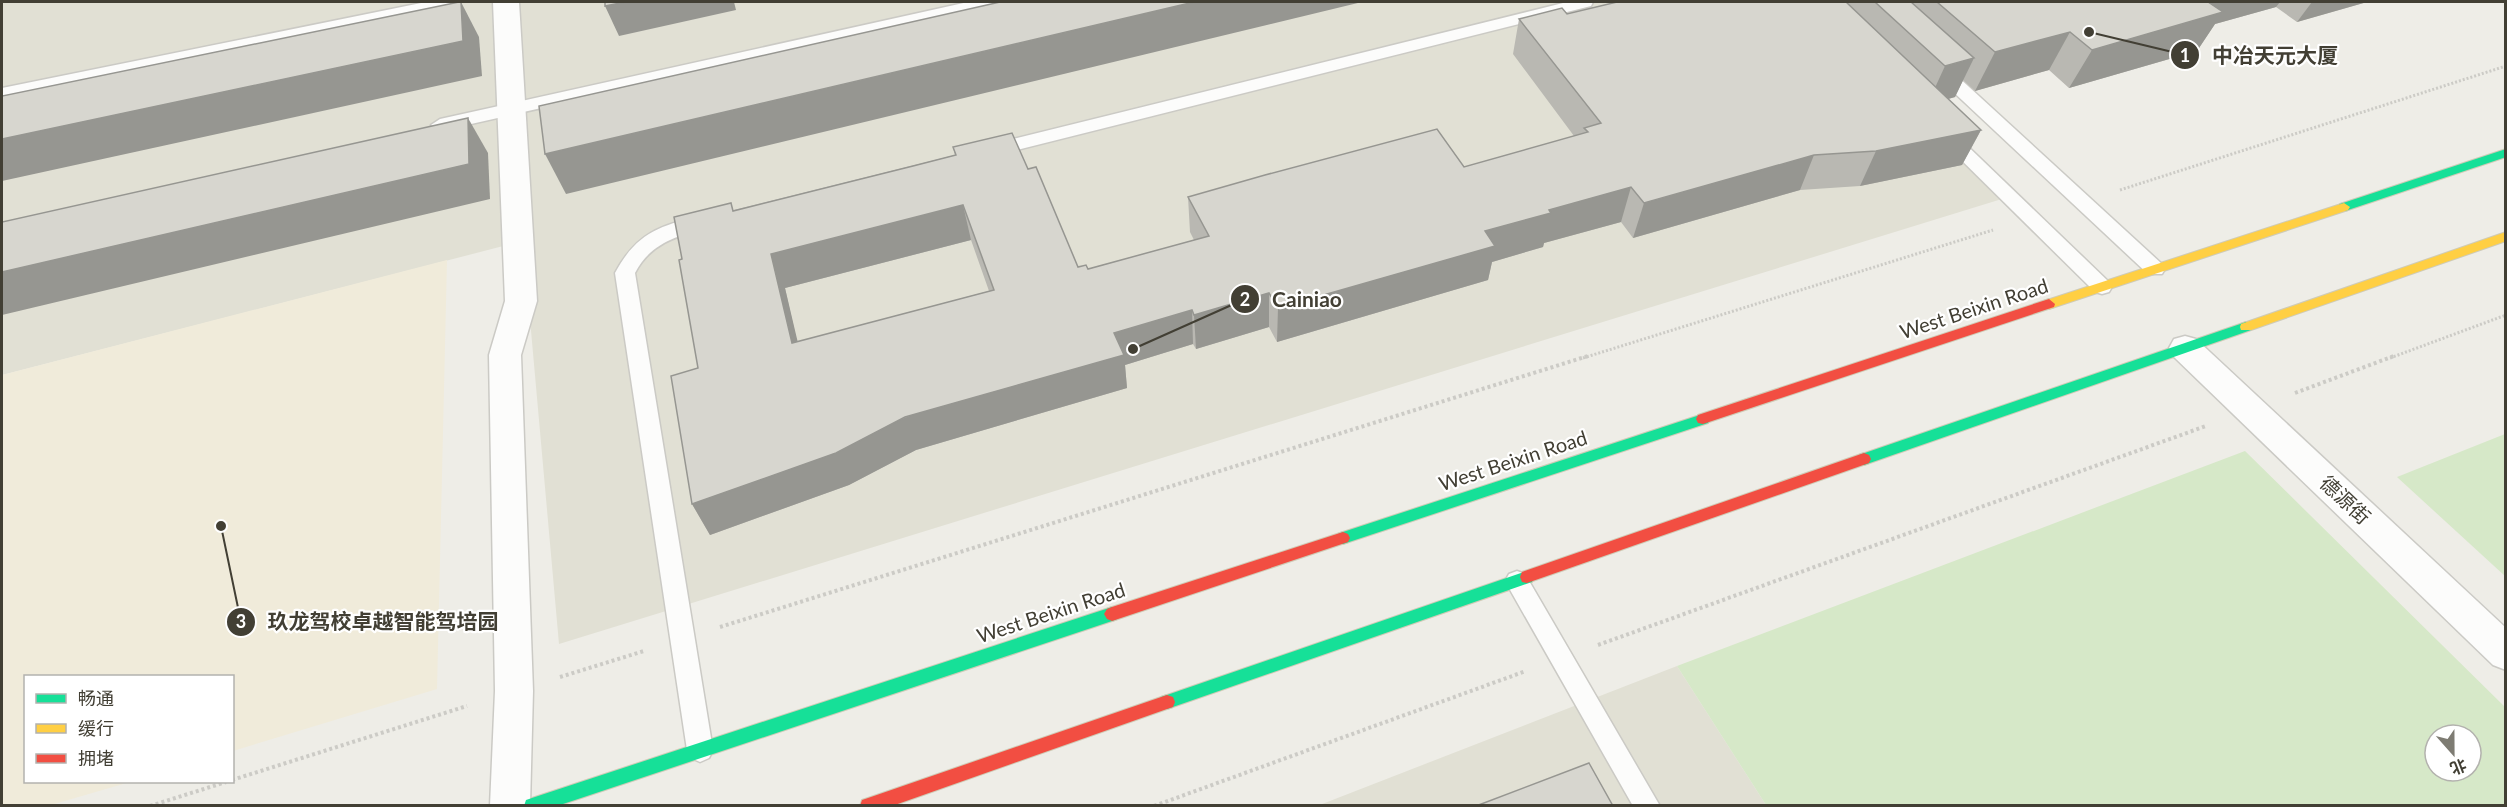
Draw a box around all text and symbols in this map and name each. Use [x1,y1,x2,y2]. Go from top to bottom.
callout: 中冶天元大厦 [2170,36,2350,75]
text: 中冶天元大厦 [2212,42,2338,67]
text: 1 [2180,44,2190,66]
street label: West Beixin Road [1896,273,2051,343]
callout: Cainiao [1230,280,1354,319]
text: Cainiao [1272,286,1342,311]
text: 2 [1240,288,1250,310]
street label: West Beixin Road [1435,425,1590,495]
street label: 德源街 [2316,470,2376,529]
street label: West Beixin Road [973,577,1128,647]
callout: 玖龙驾校卓越智能驾培园 [226,603,511,642]
text: 玖龙驾校卓越智能驾培园 [268,608,499,633]
text: 3 [236,610,246,632]
legend [24,675,234,783]
text: 畅通 [78,687,114,709]
text: 缓行 [78,717,114,739]
north arrow [2423,723,2483,783]
text: 拥堵 [78,747,114,769]
text: 北 [2448,756,2469,779]

